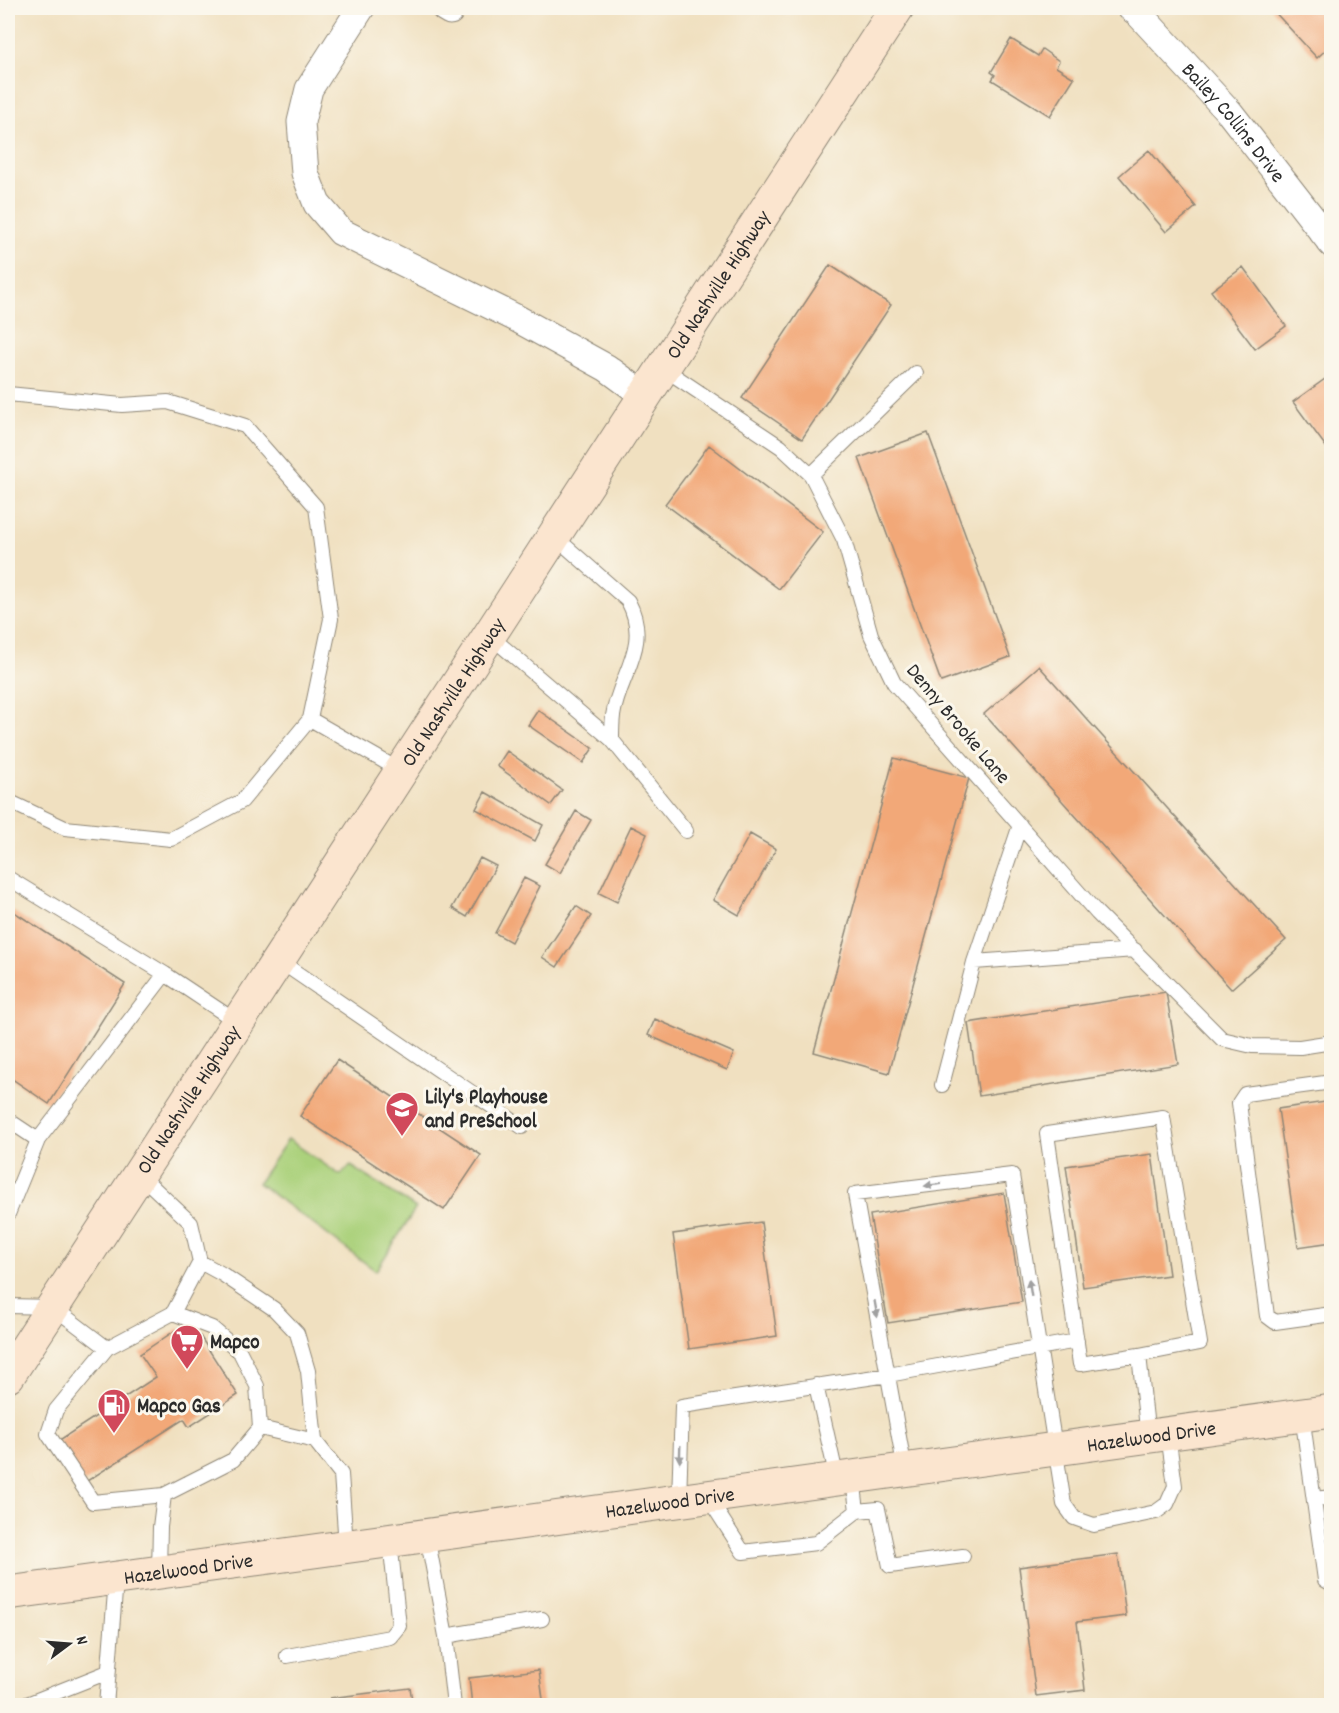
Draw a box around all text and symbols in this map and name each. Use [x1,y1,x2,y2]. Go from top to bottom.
street label: Bailey Collins Drive [1173,57,1291,190]
street label: Old Nashville Highway [660,205,780,366]
street label: Old Nashville Highway [396,613,515,774]
street label: Denny Brooke Lane [897,658,1016,792]
street label: Old Nashville Highway [131,1020,250,1181]
place label: Lily's Playhouse and PreSchool [425,1084,548,1138]
school or university icon: Lily's Playhouse and PreSchool [384,1090,420,1137]
one-way arrow [923,1180,942,1189]
one-way arrow [1025,1279,1034,1298]
one-way arrow [872,1300,881,1319]
supermarket icon: Mapco [169,1323,205,1370]
place label: Mapco [210,1329,260,1359]
fuel station icon: Mapco Gas [96,1387,132,1434]
place label: Mapco Gas [137,1393,221,1423]
street label: Hazelwood Drive [1085,1415,1218,1463]
one-way arrow [676,1444,685,1463]
street label: Hazelwood Drive [604,1481,737,1529]
street label: Hazelwood Drive [122,1547,255,1595]
north arrow [39,1614,99,1674]
text: N [69,1634,93,1648]

